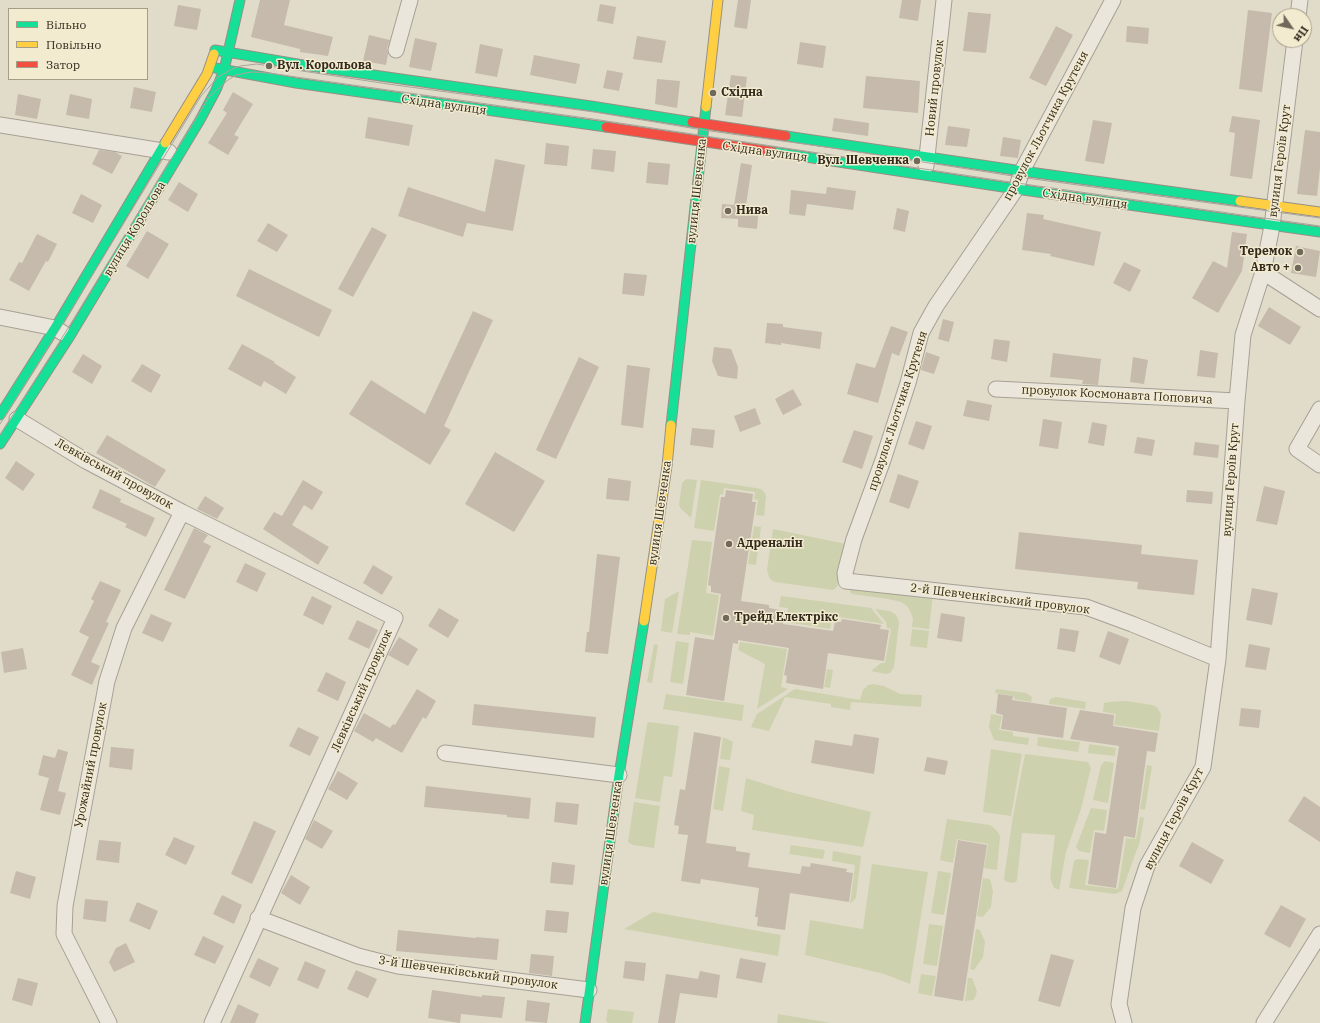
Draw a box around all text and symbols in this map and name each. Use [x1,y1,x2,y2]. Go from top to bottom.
legend [8,8,148,80]
north arrow [1272,8,1312,48]
text: Вільно [46,17,86,32]
text: Пн [1291,23,1312,45]
text: Повільно [46,37,101,52]
street label: Новий провулок [923,39,947,137]
street label: провулок Льотчика Крутеня [1000,49,1092,203]
text: Затор [46,57,80,72]
place label: Вул. Корольова [277,59,372,73]
marker: Вул. Корольова [264,61,274,71]
place label: Східна [721,86,763,100]
marker: Східна [708,88,718,98]
street label: Східна вулиця [401,92,487,118]
street label: вулиця Героїв Крут [1266,104,1294,218]
street label: вулиця Шевченка [684,138,710,244]
street label: Східна вулиця [722,139,808,165]
place label: Вул. Шевченка [817,154,909,168]
marker: Вул. Шевченка [912,156,922,166]
street label: вулиця Корольова [101,179,169,279]
street label: Східна вулиця [1042,186,1128,212]
place label: Нива [736,204,768,218]
marker: Нива [723,206,733,216]
place label: Теремок [1240,245,1292,259]
marker: Теремок [1295,247,1305,257]
place label: Авто + [1250,261,1290,275]
marker: Авто + [1293,263,1303,273]
street label: провулок Льотчика Крутеня [865,329,931,493]
street label: провулок Космонавта Поповича [1021,383,1213,407]
street label: вулиця Героїв Крут [1220,423,1242,537]
street label: Левківський провулок [52,436,176,512]
street label: вулиця Шевченка [646,460,674,566]
place label: Адреналін [737,537,803,551]
marker: Адреналін [724,539,734,549]
street label: 2-й Шевченківський провулок [909,581,1091,617]
place label: Трейд Електрікс [734,611,838,625]
marker: Трейд Електрікс [721,613,731,623]
street label: Левківський провулок [328,627,396,755]
street label: Урожайний провулок [72,701,110,829]
street label: вулиця Героїв Крут [1141,765,1207,873]
street label: вулиця Шевченка [597,780,625,886]
street label: 3-й Шевченківський провулок [377,953,559,993]

